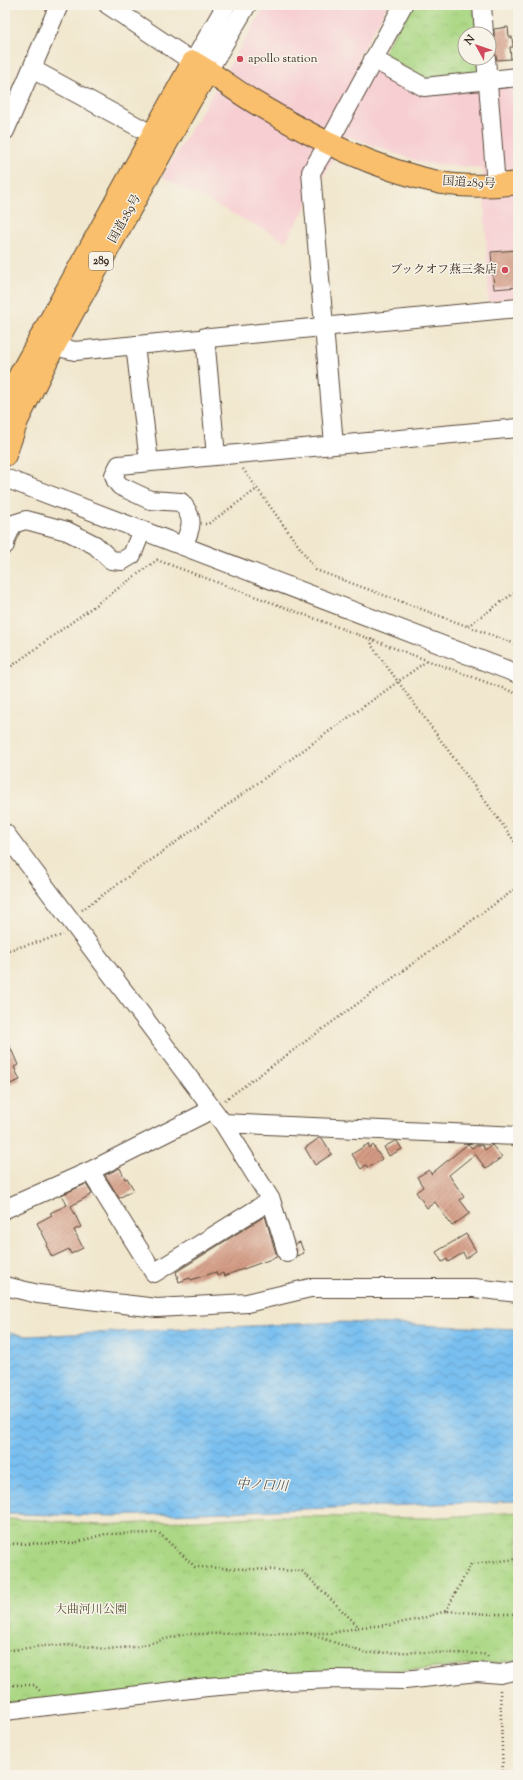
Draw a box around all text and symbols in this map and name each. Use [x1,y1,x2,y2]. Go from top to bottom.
north arrow [457,26,497,66]
text: N [461,32,479,49]
place label: apollo station [248,50,318,68]
marker: apollo station [235,54,245,64]
street label: 国道289号 [442,173,496,193]
street label: 国道289号 [104,191,146,247]
road number: 289 [89,252,113,270]
place label: ブックオフ燕三条店 [390,261,497,279]
marker: ブックオフ燕三条店 [500,265,510,275]
water label: 中ノ口川 [236,1476,290,1496]
park label: 大曲河川公園 [55,1601,127,1619]

